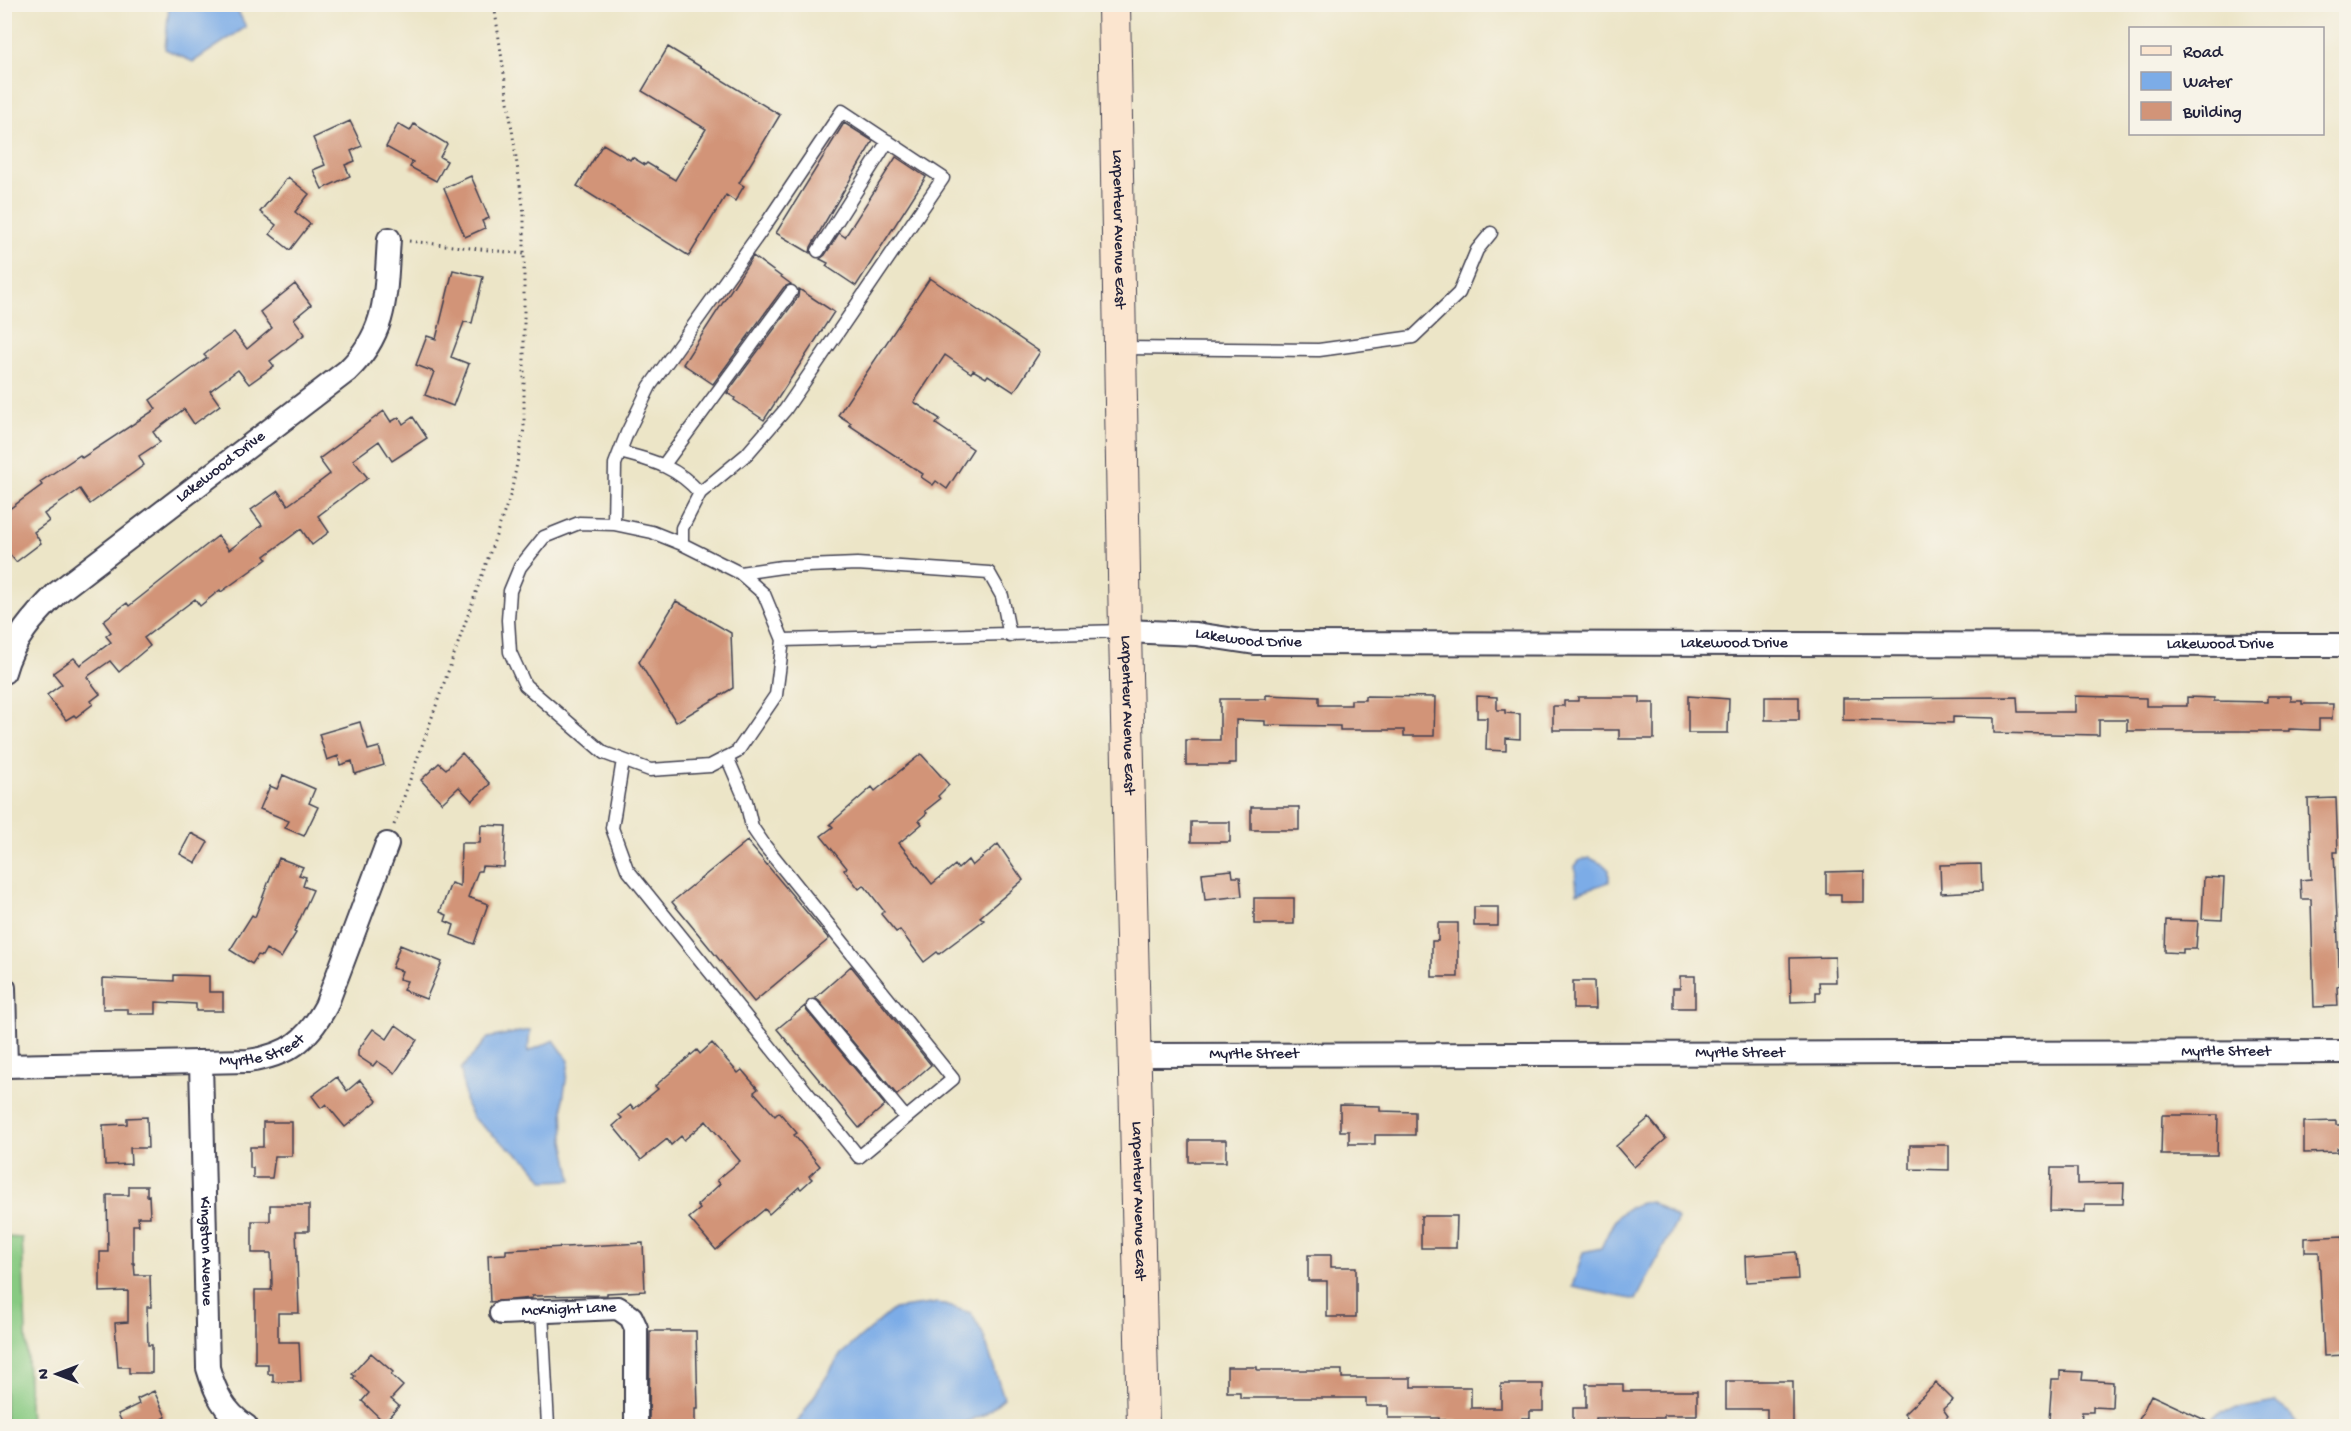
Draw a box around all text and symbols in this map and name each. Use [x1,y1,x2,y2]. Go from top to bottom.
legend [2129,27,2324,135]
text: Road [2183,43,2224,64]
text: Water [2183,73,2233,94]
text: Building [2182,103,2242,124]
street label: Larpenteur Avenue East [1107,149,1129,310]
street label: Lakewood Drive [173,427,270,507]
street label: Lakewood Drive [1194,625,1303,653]
street label: Lakewood Drive [1681,634,1789,653]
street label: Larpenteur Avenue East [1116,635,1138,796]
street label: Lakewood Drive [2167,635,2275,654]
street label: Myrtle Street [219,1030,310,1071]
street label: Myrtle Street [2181,1043,2272,1062]
street label: Myrtle Street [1695,1044,1786,1063]
street label: Myrtle Street [1209,1045,1300,1064]
street label: Larpenteur Avenue East [1127,1121,1149,1282]
street label: Kingston Avenue [195,1196,216,1307]
street label: McKnight Lane [521,1299,618,1322]
north arrow [27,1344,87,1404]
text: N [36,1368,55,1379]

